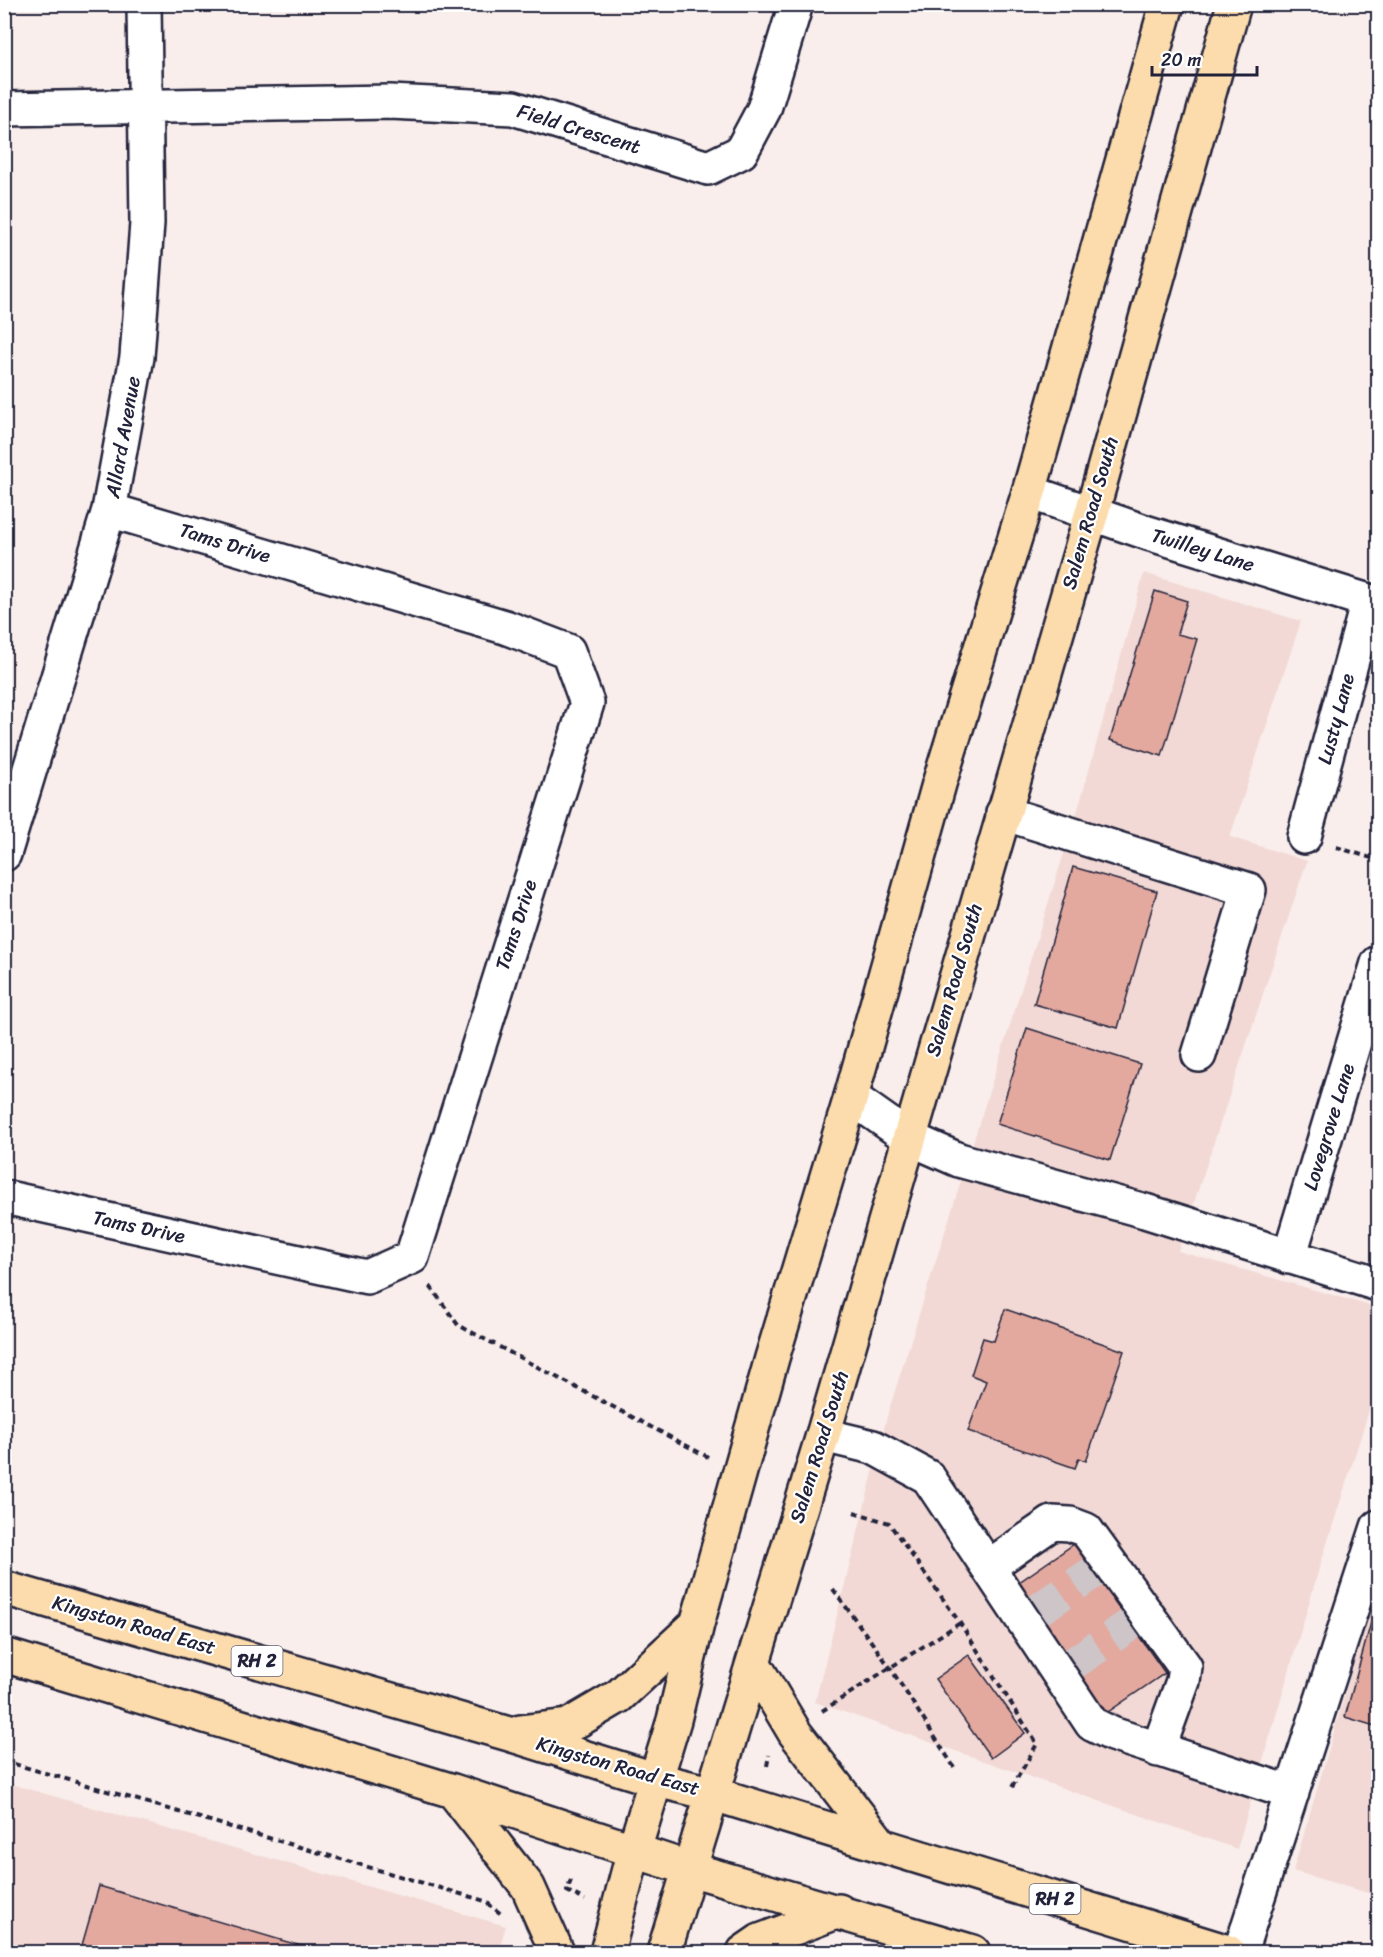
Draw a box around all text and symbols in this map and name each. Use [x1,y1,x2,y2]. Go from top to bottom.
scale bar [1152,39,1257,77]
text: 20 m [1161,44,1201,76]
street label: Field Crescent [513,94,645,164]
street label: Allard Avenue [95,373,151,502]
street label: Salem Road South [1051,432,1129,594]
street label: Tams Drive [175,513,275,574]
street label: Twilley Lane [1147,518,1259,582]
street label: Lusty Lane [1307,669,1365,768]
street label: Tams Drive [485,875,547,975]
street label: Salem Road South [915,899,993,1061]
street label: Lovegrove Lane [1293,1059,1365,1195]
street label: Tams Drive [90,1200,189,1254]
street label: Salem Road South [779,1366,859,1528]
street label: Kingston Road East [48,1585,220,1665]
road number: RH 2 [232,1646,282,1676]
street label: Kingston Road East [532,1726,704,1806]
road number: RH 2 [1030,1884,1080,1914]

